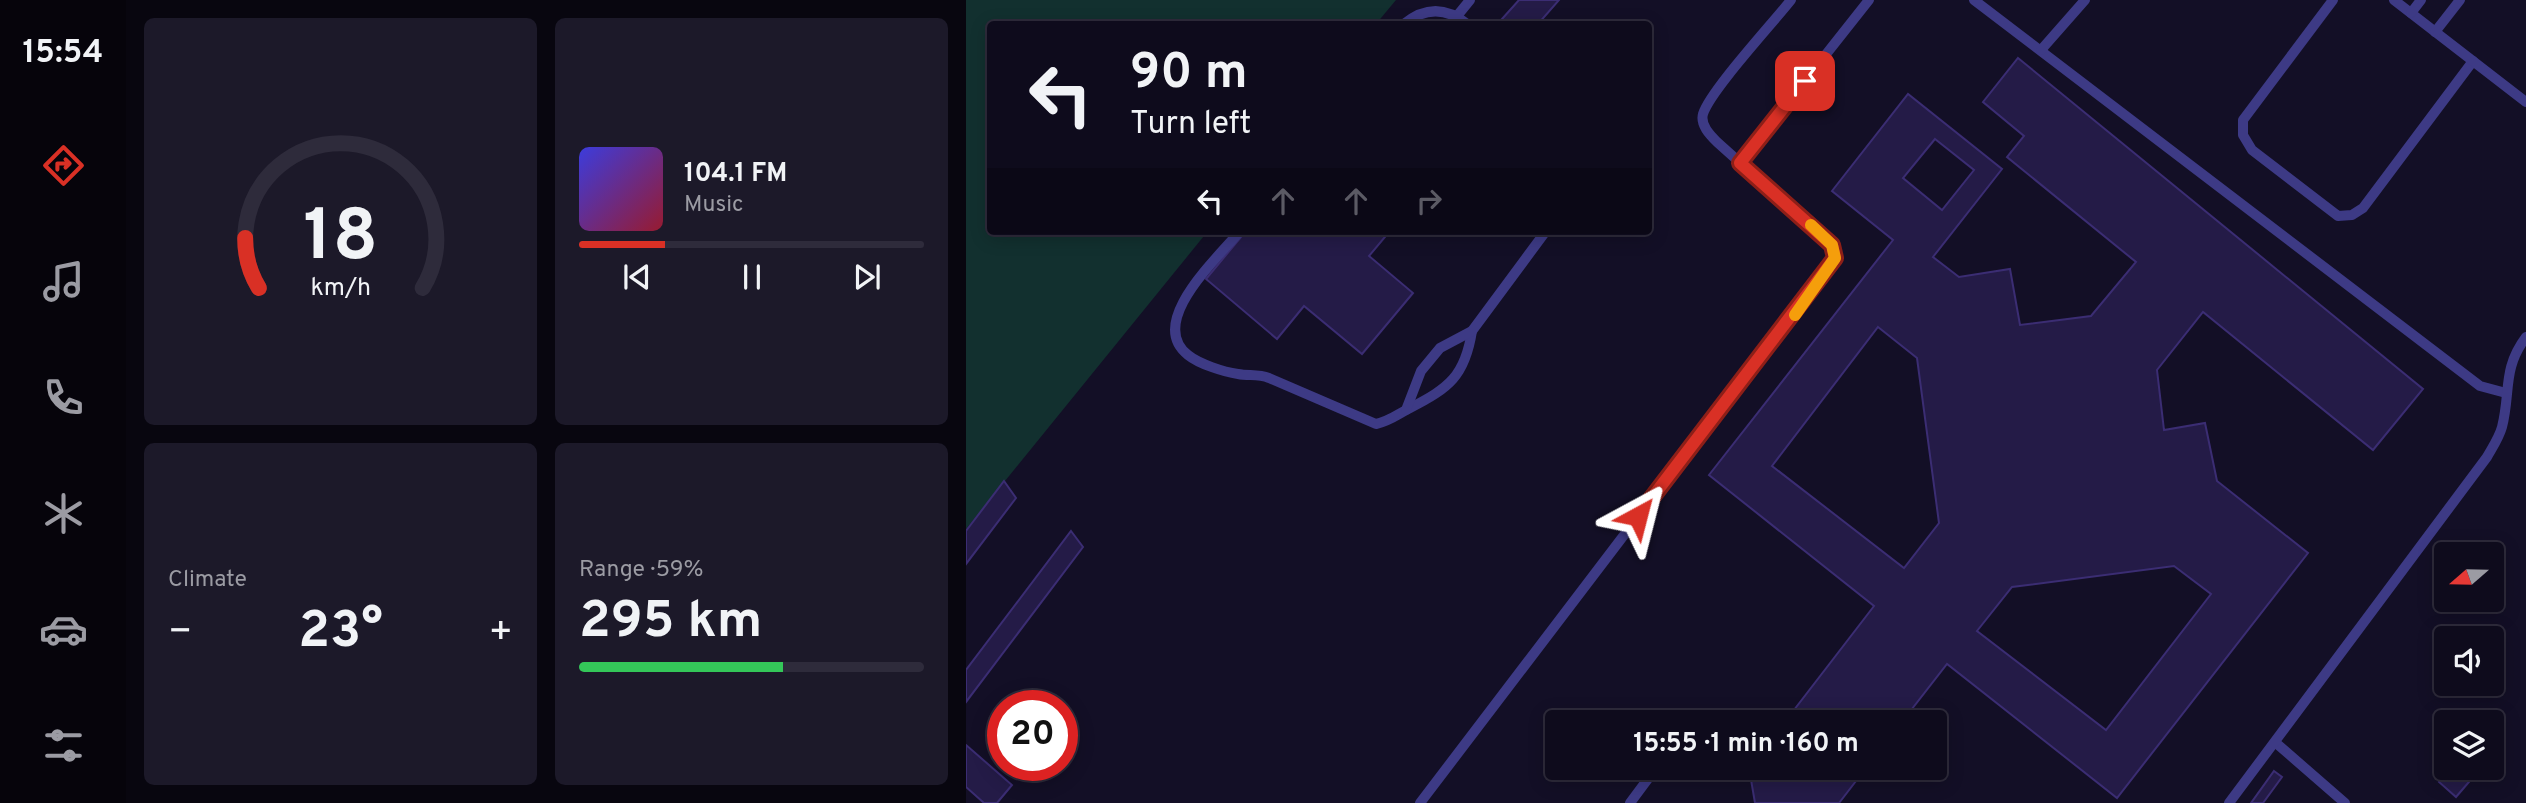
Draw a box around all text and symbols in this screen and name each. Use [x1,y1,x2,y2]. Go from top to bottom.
text: 15:54 [23,34,103,74]
text: 90 m [1130,44,1248,106]
icon: left [1015,49,1106,140]
pin [1775,51,1835,111]
icon: arrive [1786,62,1824,100]
text: Turn left [1130,105,1251,145]
icon: directions [39,141,88,190]
text: 104.1 FM [684,158,787,191]
icon: left [1191,182,1229,220]
icon: ahead [1264,182,1302,220]
icon: ahead [1337,182,1375,220]
icon: right [1410,182,1448,220]
text: Music [684,191,744,220]
text: 18 [303,194,378,286]
icon: music [39,257,88,306]
icon: previous [618,258,656,296]
icon: pause [733,258,771,296]
icon: next [848,258,886,296]
text: km/h [310,273,371,305]
icon: phone [39,373,88,422]
position arrow [1601,479,1675,553]
icon: climate [39,489,88,538]
north arrow [2434,542,2504,612]
map controls [2434,542,2504,780]
text: Range · 59% [579,556,704,585]
text: Climate [168,566,247,595]
text: 295 km [579,590,762,656]
text: 23° [298,600,383,666]
icon: car [39,605,88,654]
text: − [168,609,193,658]
text: + [488,609,513,658]
button: sound [2434,626,2504,696]
speed limit sign: 20 [987,690,1078,781]
button: layers [2434,710,2504,780]
icon: filters [39,721,88,770]
text: 15:55 · 1 min · 160 m [1633,728,1859,761]

